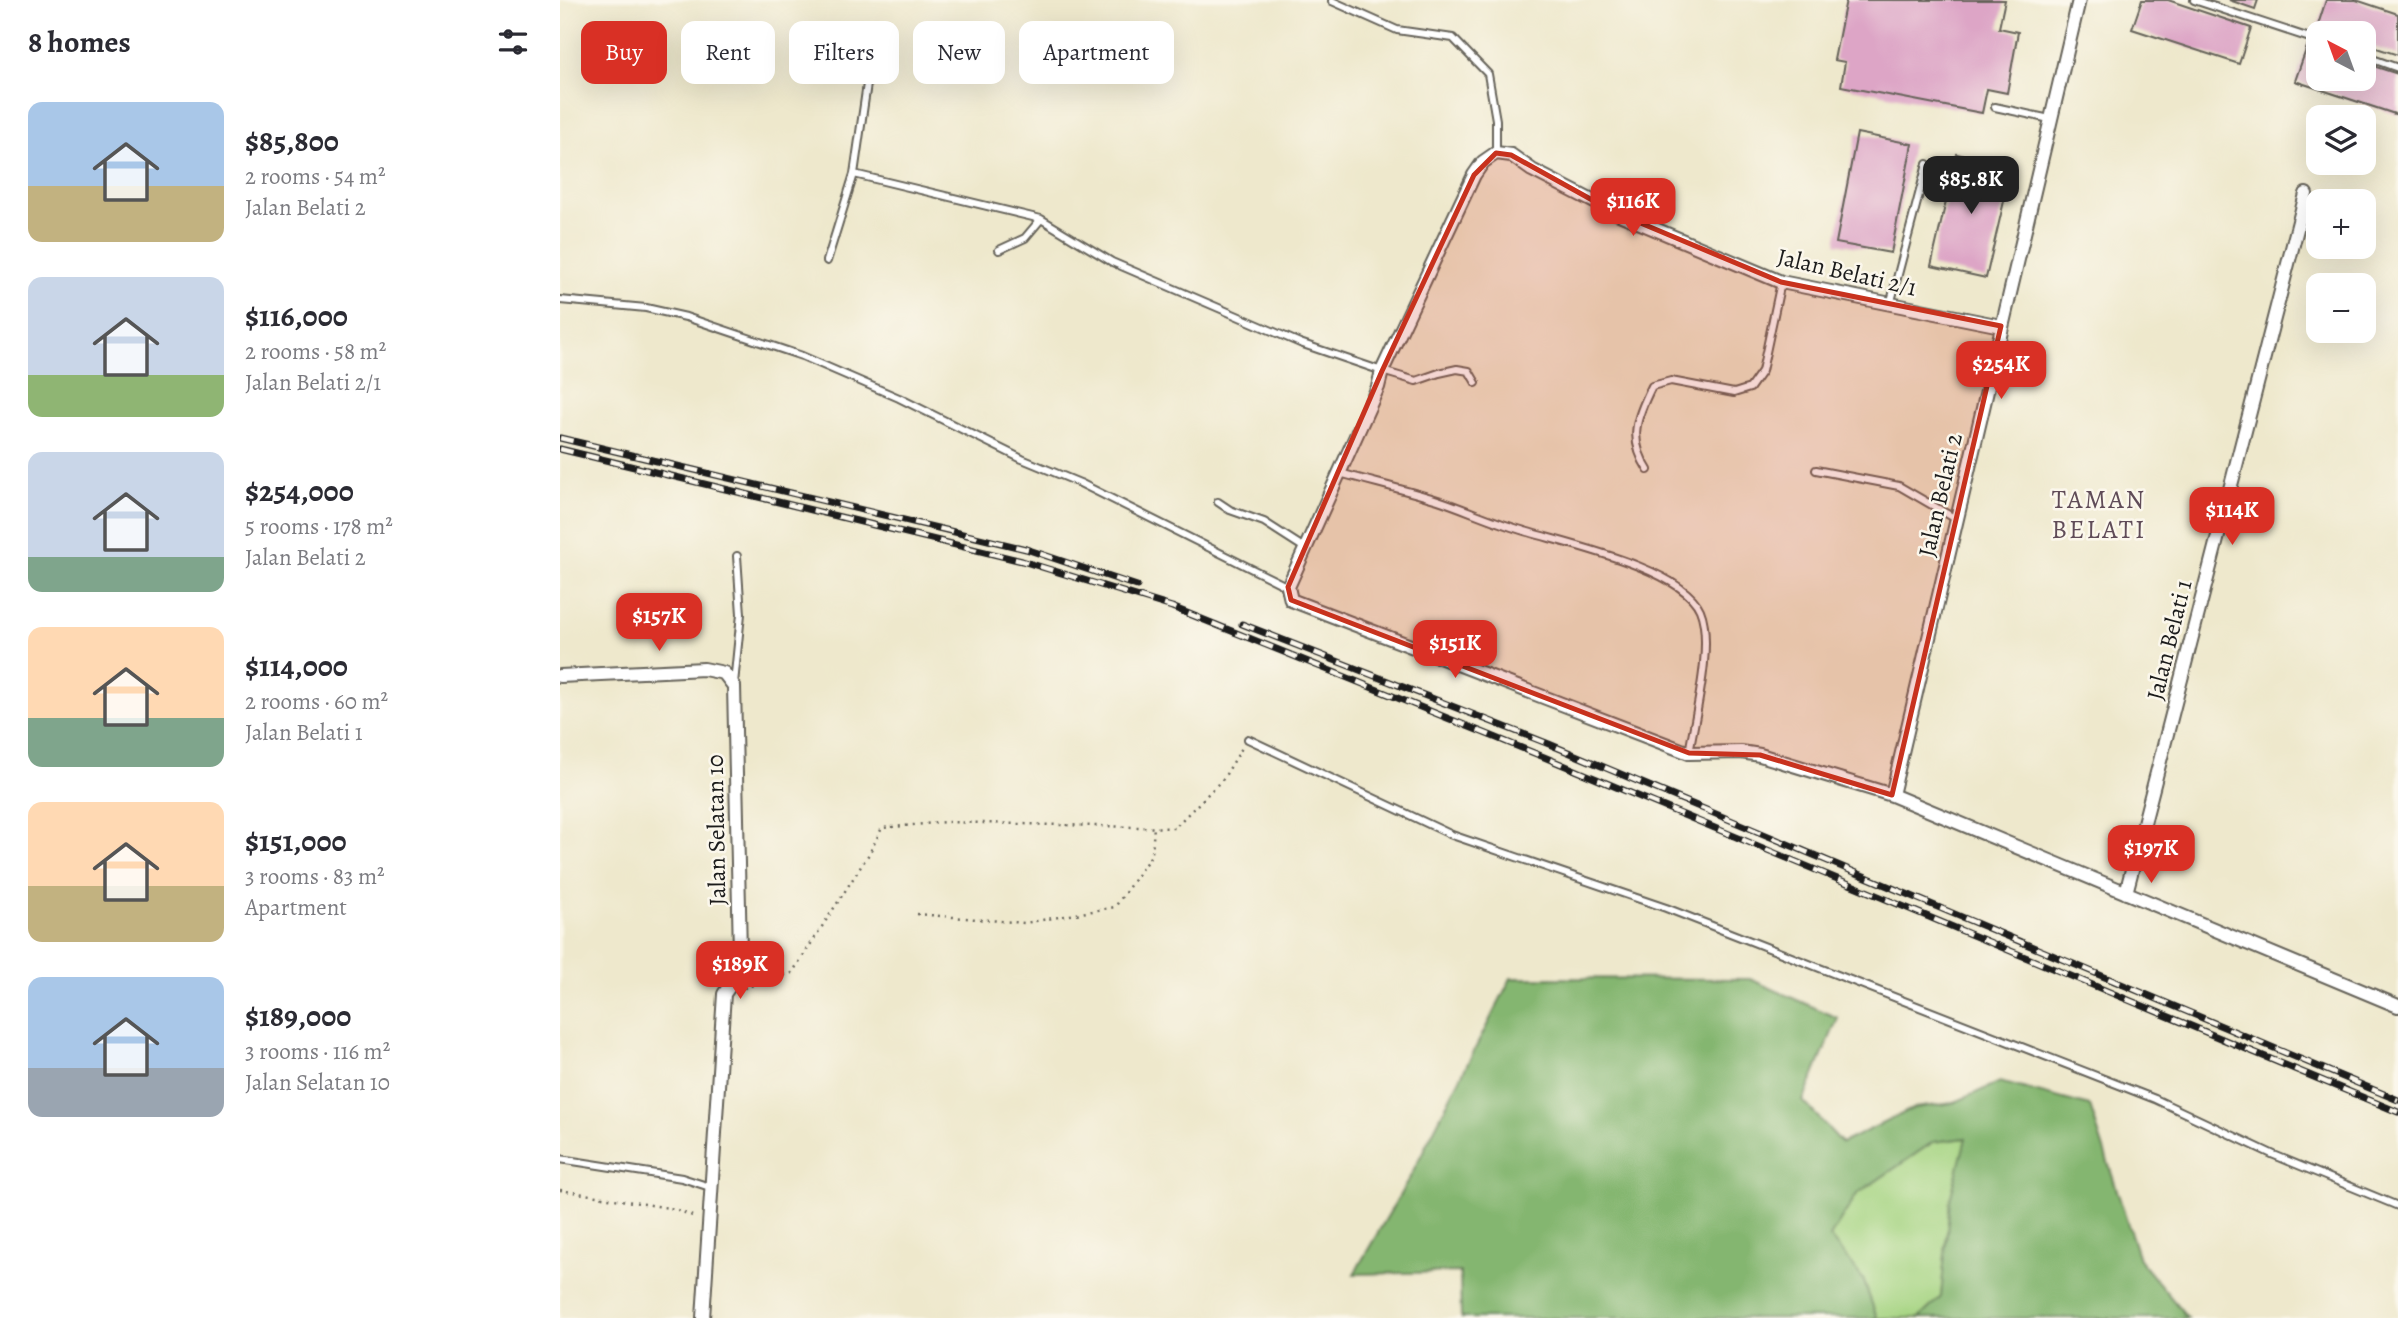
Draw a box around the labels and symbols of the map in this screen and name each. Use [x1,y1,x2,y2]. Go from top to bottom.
north arrow [2306,21,2376,91]
pin: $85.8K [1914,156,2028,216]
pin: $116K [1584,178,1682,238]
street label: Jalan Belati 2/1 [1774,240,1920,304]
pin: $254K [1952,342,2050,401]
street label: Jalan Belati 2 [1910,430,1970,560]
district label: TAMAN BELATI [2052,482,2146,547]
pin: $114K [2183,488,2281,547]
street label: Jalan Belati 1 [2139,577,2199,703]
pin: $157K [610,594,708,653]
pin: $151K [1406,620,1504,680]
street label: Jalan Selatan 10 [699,754,733,906]
pin: $197K [2102,826,2200,885]
pin: $189K [691,942,789,1001]

